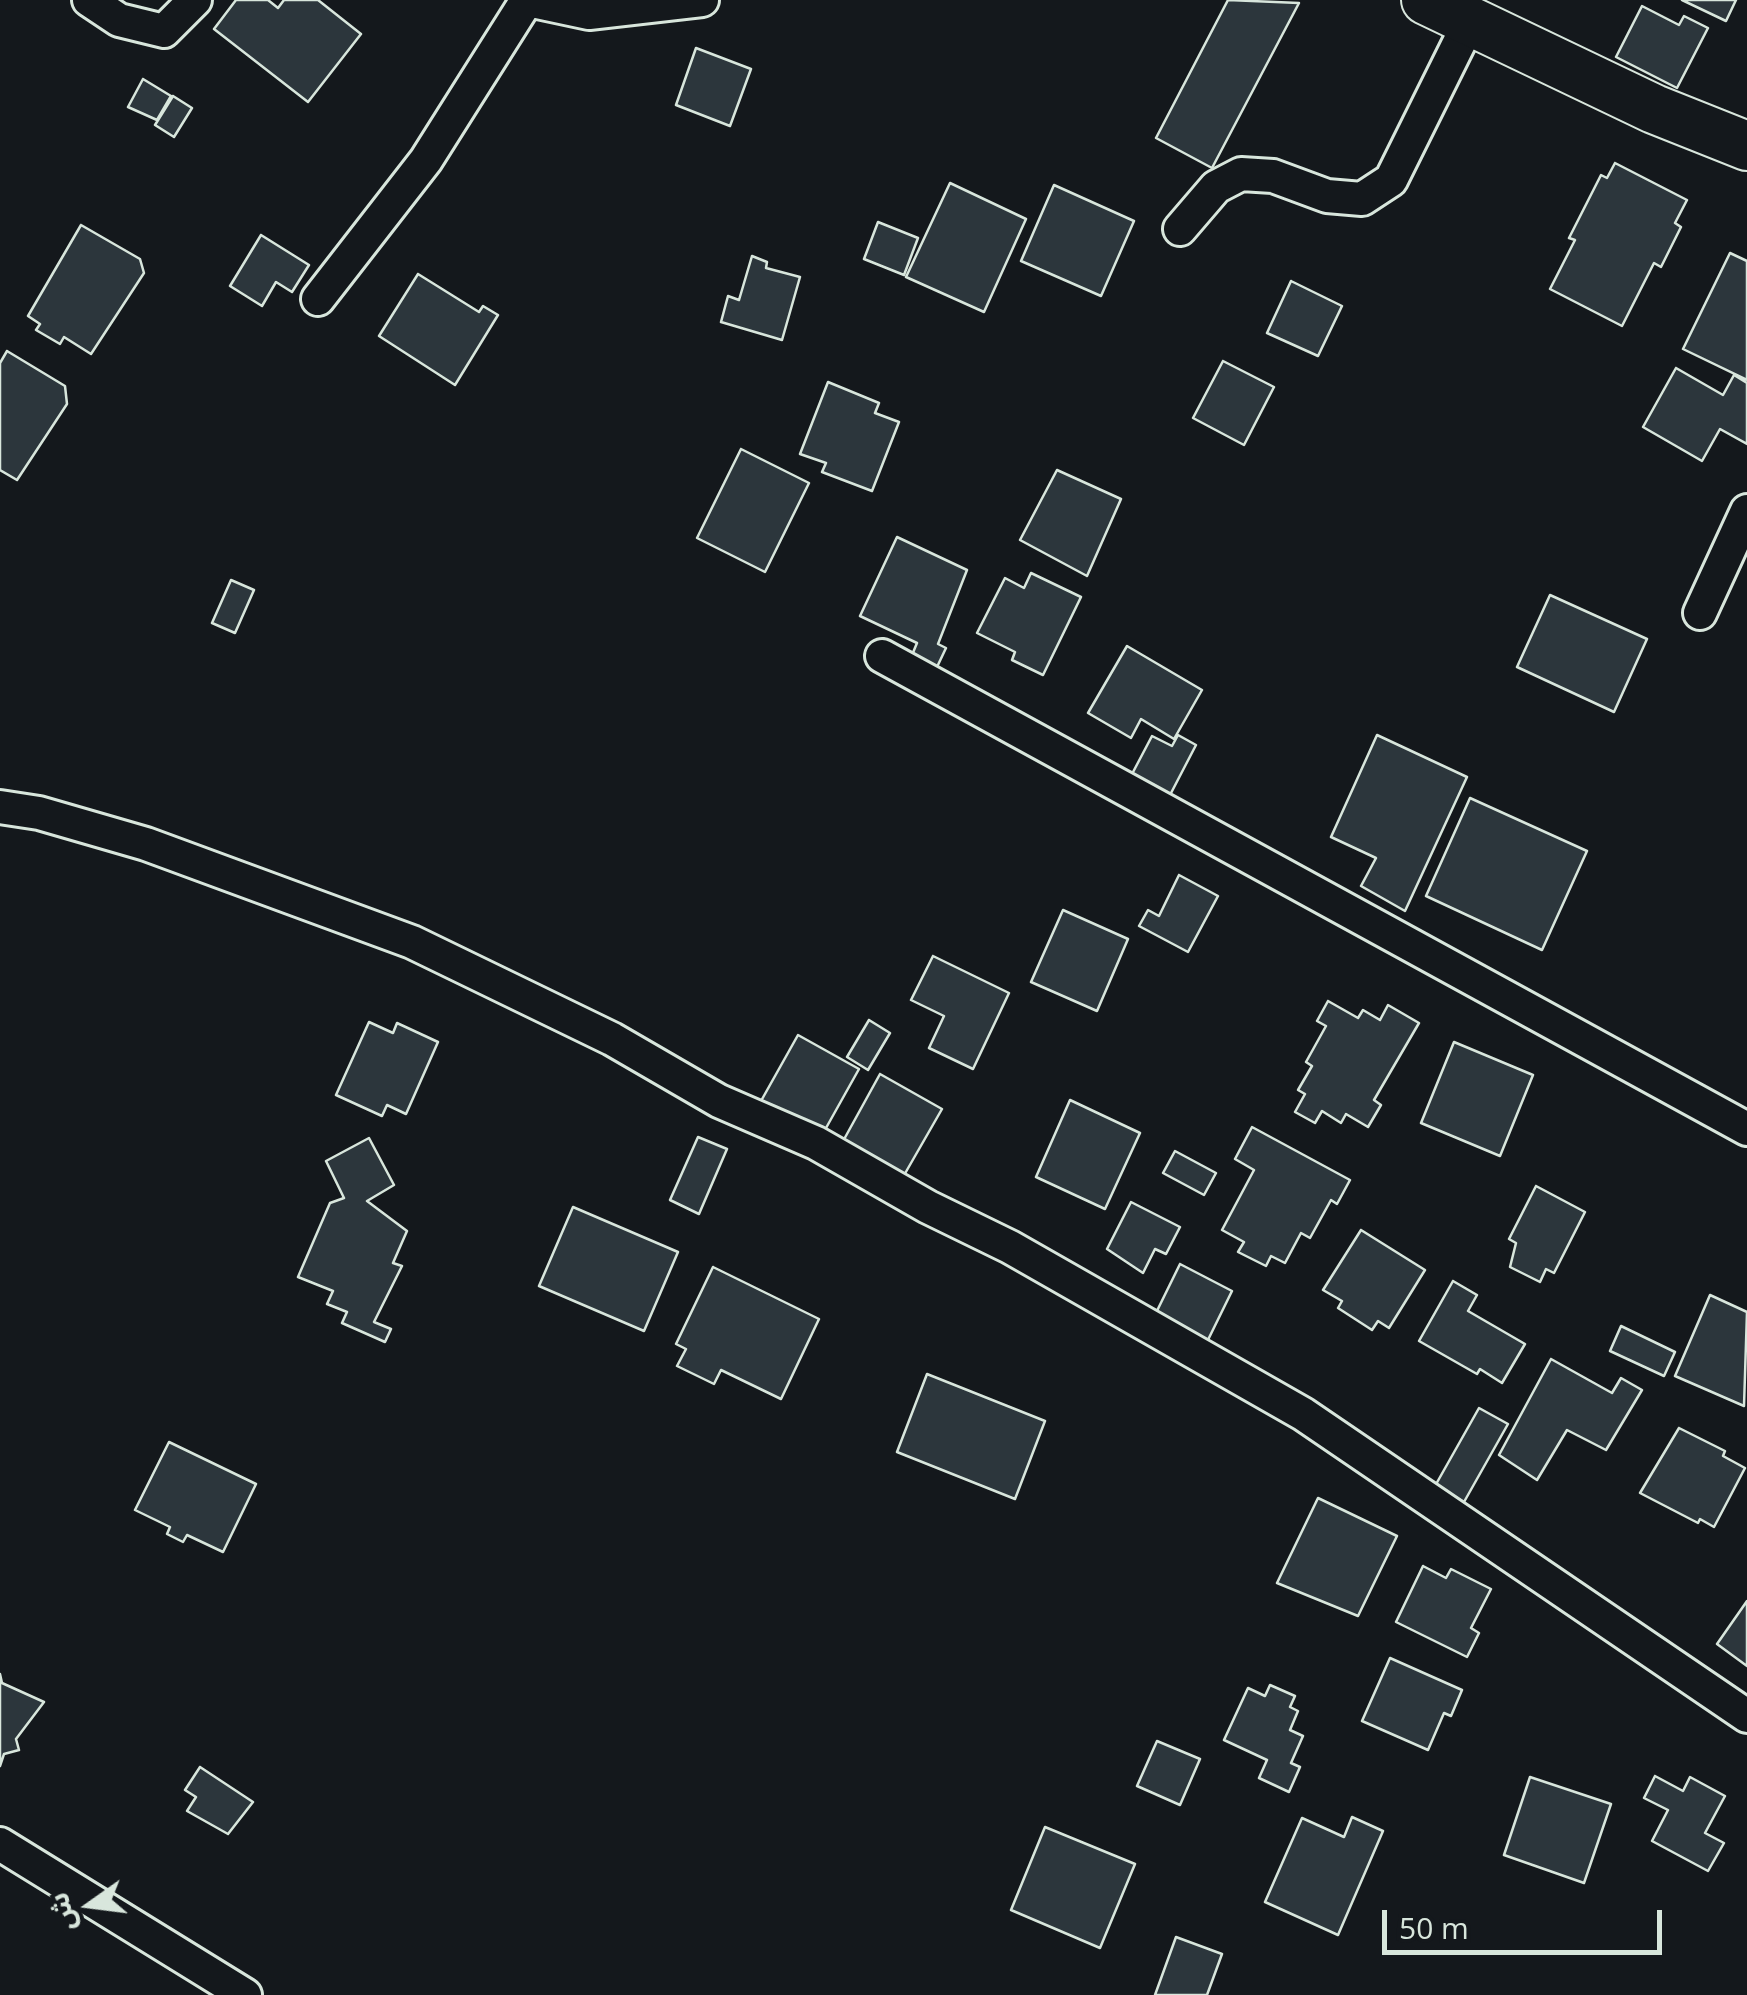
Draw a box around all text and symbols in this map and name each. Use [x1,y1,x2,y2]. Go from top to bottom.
north arrow [40,1855,140,1955]
text: ش [38,1889,84,1935]
scale bar [1387,1890,1667,1952]
text: 50 m [1399,1907,1469,1948]

